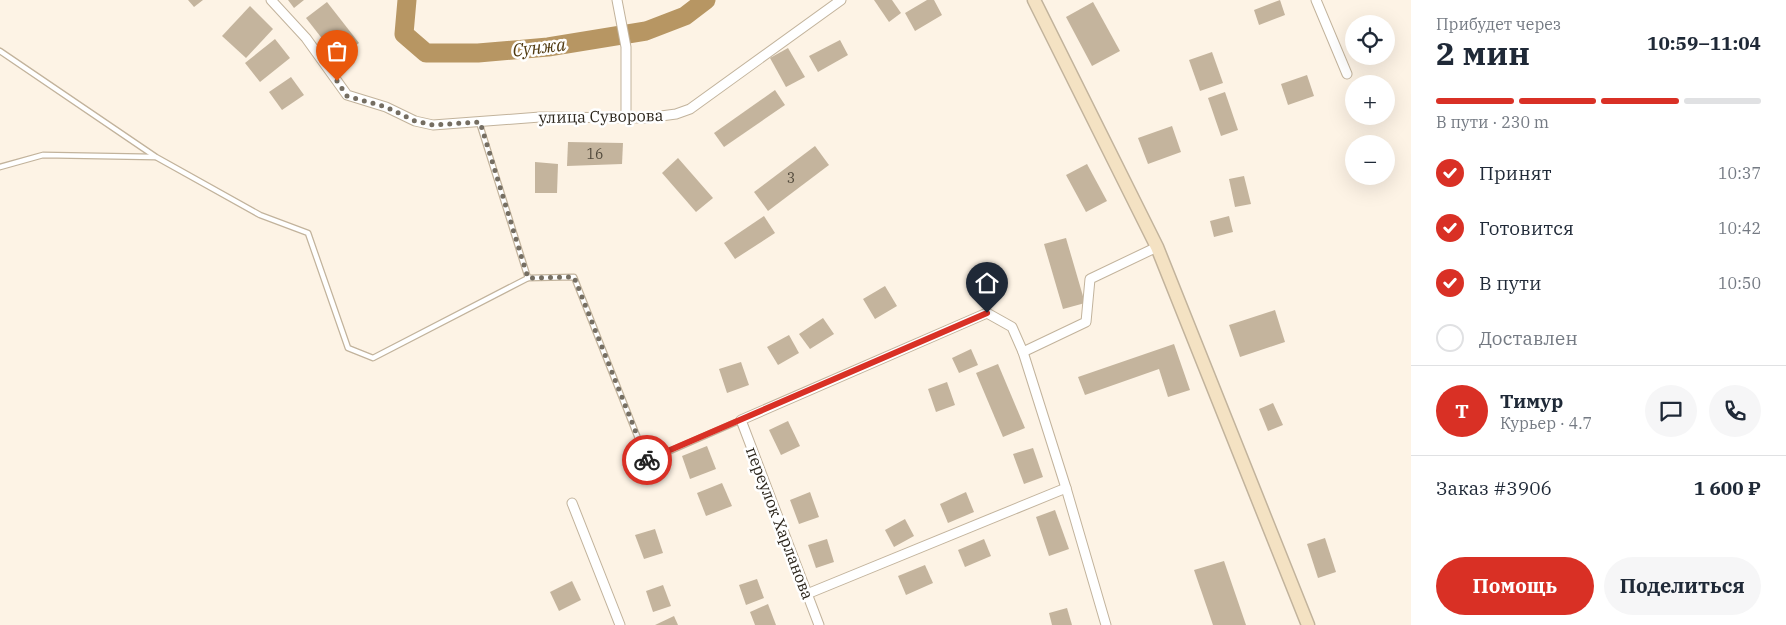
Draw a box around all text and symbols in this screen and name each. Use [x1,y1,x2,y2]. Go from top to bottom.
text: Прибудет через [1436,14,1561,34]
map controls [1345,15,1395,185]
button: locate [1345,15,1395,65]
pin [316,30,358,81]
text: 10:59–11:04 [1647,31,1761,55]
water label: Сунжа [511,32,567,62]
text: 2 мин [1436,32,1530,74]
icon: bag [323,37,351,65]
button: + [1345,75,1395,125]
street label: улица Суворова [538,105,664,127]
text: В пути · 230 m [1436,112,1549,132]
button: − [1345,135,1395,185]
house number: 16 [587,145,603,163]
icon: check [1436,159,1464,187]
text: Принят [1479,161,1552,185]
text: 10:37 [1718,163,1761,183]
house number: 3 [787,169,795,187]
icon: check [1436,214,1464,242]
text: Готовится [1479,216,1574,240]
text: 10:42 [1718,218,1761,238]
pin [966,262,1008,313]
icon: home [973,269,1001,297]
icon: check [1436,269,1464,297]
text: В пути [1479,271,1541,295]
text: 10:50 [1718,273,1761,293]
text: Доставлен [1479,326,1578,350]
button: chat [1645,385,1697,437]
button: phone [1709,385,1761,437]
text: Тимур [1500,389,1563,413]
text: Т [1455,399,1469,423]
text: Курьер · 4.7 [1500,413,1592,433]
courier [622,435,672,485]
street label: переулок Харланова [742,444,818,602]
icon: bike [633,446,661,474]
text: Заказ #3906 [1436,476,1552,500]
text: 1 600 ₽ [1694,476,1761,500]
button: Помощь [1436,557,1594,615]
button: Поделиться [1604,557,1761,615]

